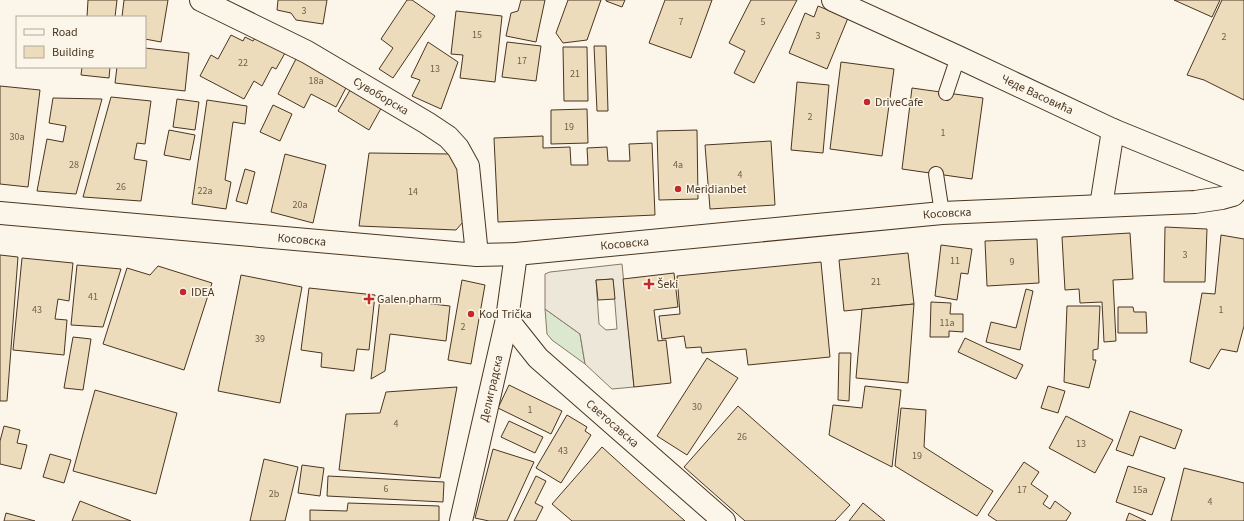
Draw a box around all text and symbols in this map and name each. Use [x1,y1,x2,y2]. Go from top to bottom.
house number: 3 [302,4,307,18]
house number: 7 [679,15,684,29]
house number: 5 [761,15,766,29]
legend [16,16,146,68]
text: Road [52,24,78,41]
house number: 15 [472,28,482,42]
house number: 3 [816,29,821,43]
house number: 2 [1222,30,1227,44]
text: Building [52,44,94,61]
house number: 17 [517,54,527,68]
house number: 22 [238,56,248,70]
house number: 13 [430,62,440,76]
house number: 21 [570,67,580,81]
street label: Чеде Васовића [998,70,1076,119]
street label: Сувоборска [350,73,412,119]
house number: 18a [309,74,323,88]
place label: DriveCafe [875,94,923,111]
marker: DriveCafe [862,97,872,107]
house number: 2 [808,110,813,124]
house number: 19 [564,120,574,134]
house number: 1 [941,126,946,140]
house number: 30a [10,130,24,144]
house number: 28 [69,158,79,172]
house number: 4a [673,158,683,172]
house number: 4 [738,168,743,182]
house number: 26 [116,180,126,194]
place label: Meridianbet [686,181,747,198]
house number: 22a [198,184,212,198]
marker: Meridianbet [673,184,683,194]
house number: 14 [408,185,418,199]
house number: 20a [293,198,307,212]
street label: Косовска [922,203,972,223]
street label: Косовска [277,229,327,250]
street label: Косовска [600,233,650,254]
house number: 3 [1183,248,1188,262]
house number: 11 [950,254,960,268]
house number: 9 [1010,255,1015,269]
house number: 21 [871,275,881,289]
place label: Šeki [657,276,678,293]
marker: Šeki [644,279,654,289]
place label: IDEA [191,284,215,301]
marker: IDEA [178,287,188,297]
house number: 41 [88,290,98,304]
place label: Galen pharm [377,291,442,308]
marker: Galen pharm [364,294,374,304]
house number: 43 [32,303,42,317]
house number: 1 [1219,303,1224,317]
place label: Kod Trička [479,306,532,323]
marker: Kod Trička [466,309,476,319]
house number: 11a [940,316,954,330]
house number: 2 [461,320,466,334]
house number: 39 [255,332,265,346]
street label: Делиградска [475,353,507,424]
street label: Светосавска [582,395,643,451]
house number: 30 [692,400,702,414]
house number: 1 [528,403,533,417]
house number: 4 [394,417,399,431]
house number: 26 [737,430,747,444]
house number: 13 [1076,437,1086,451]
house number: 43 [558,444,568,458]
house number: 19 [912,449,922,463]
house number: 6 [384,482,389,496]
house number: 17 [1017,483,1027,497]
house number: 15a [1133,483,1147,497]
house number: 2b [269,487,280,501]
house number: 4 [1208,495,1213,509]

